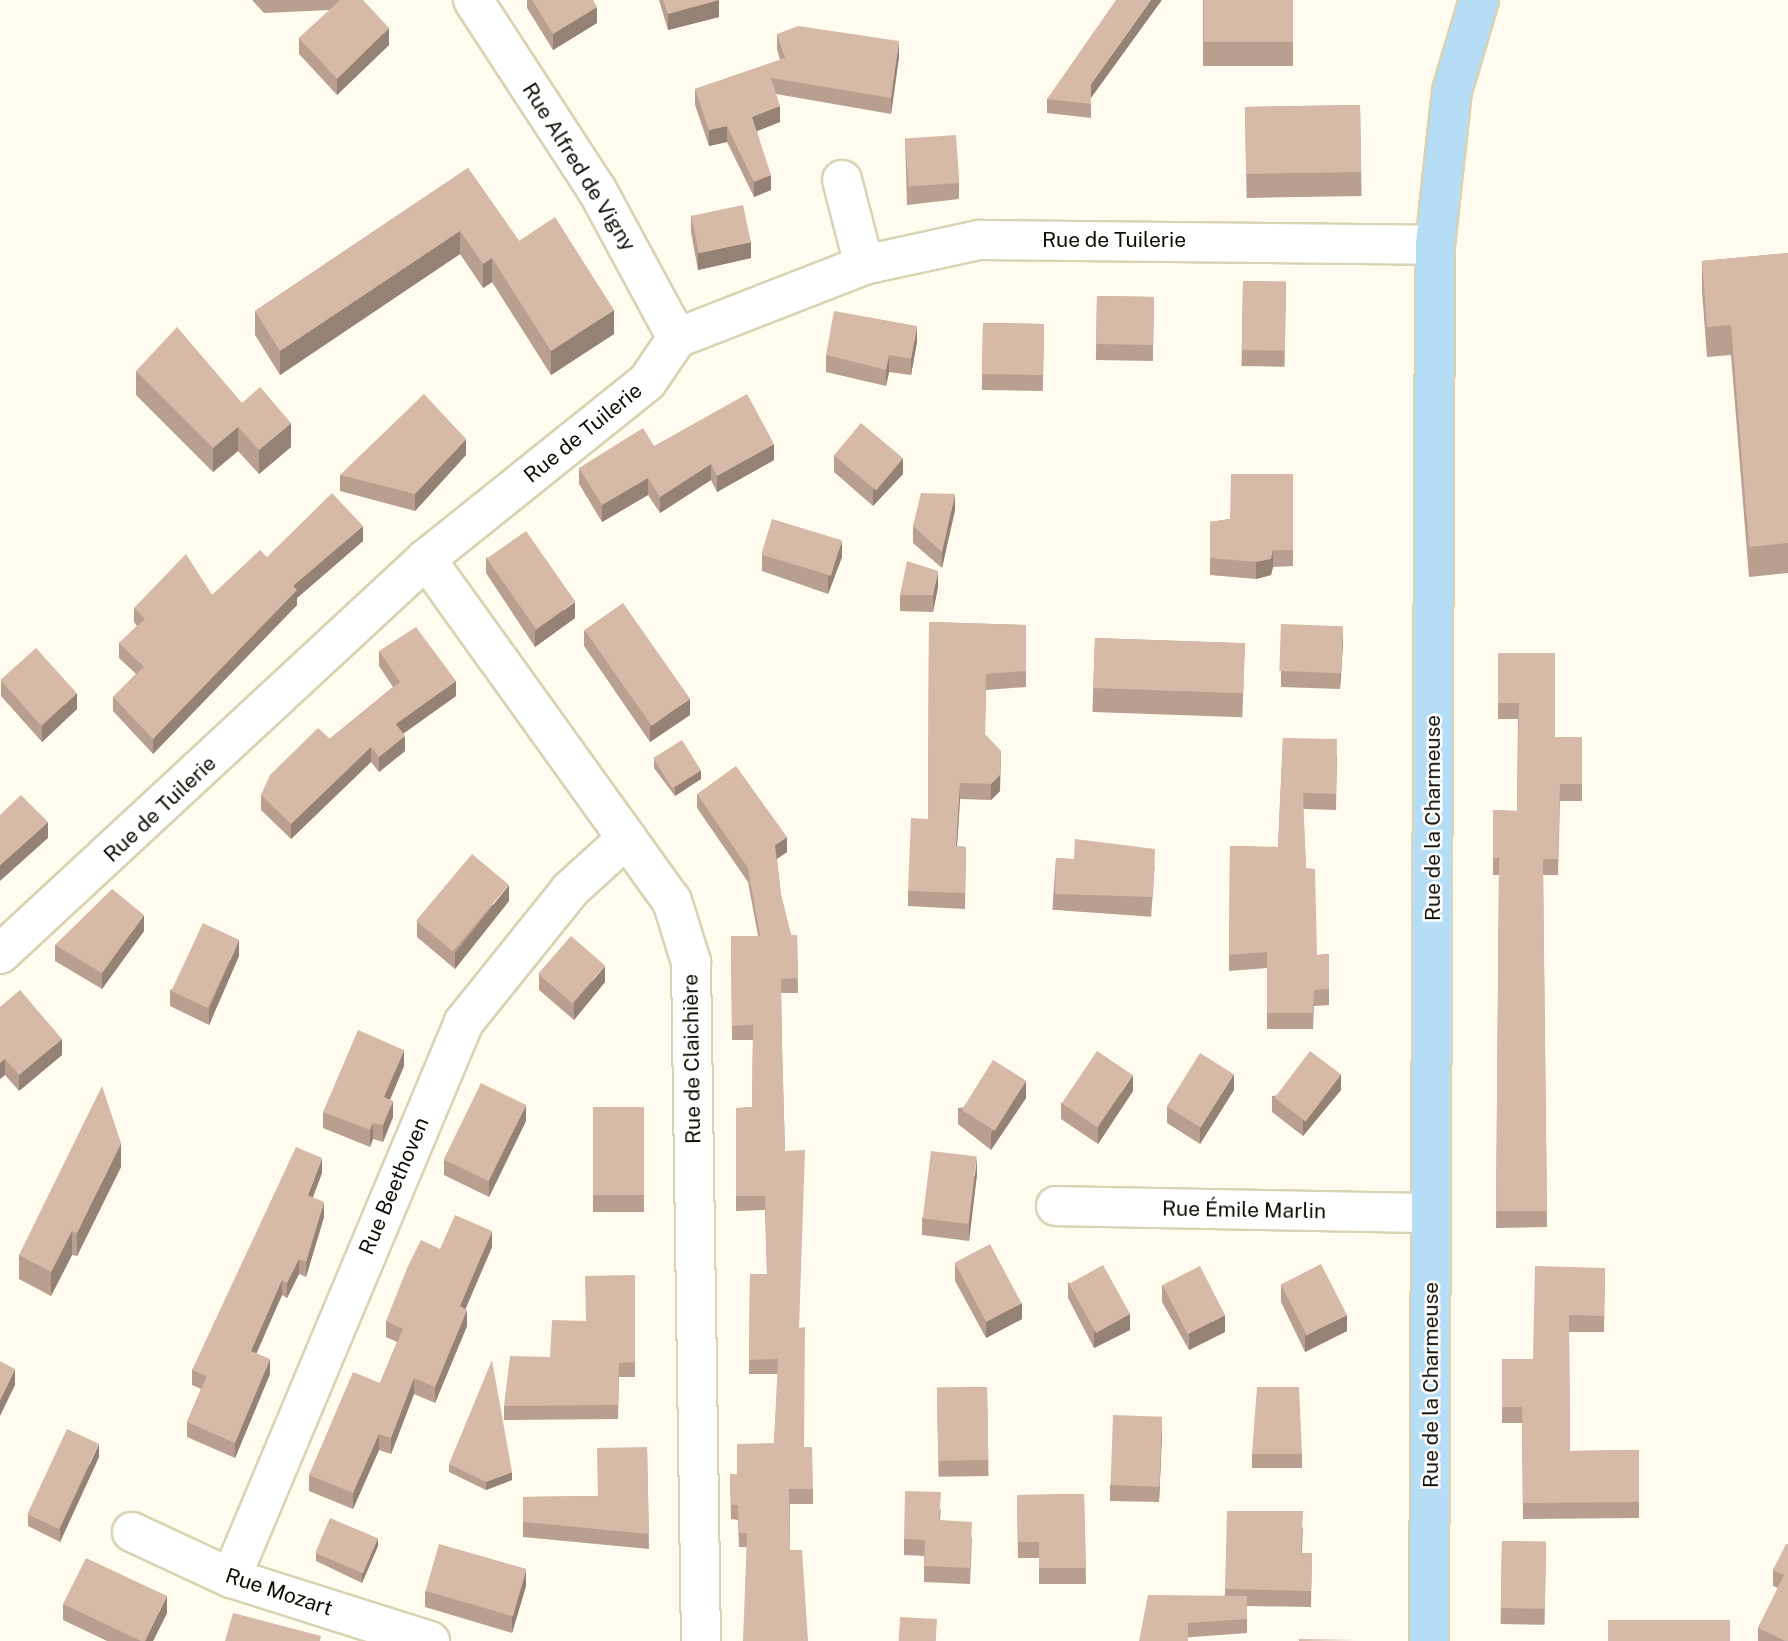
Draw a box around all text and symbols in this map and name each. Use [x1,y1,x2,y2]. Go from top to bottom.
street label: Rue Alfred de Vigny [517,78,641,256]
street label: Rue de Tuilerie [1042,227,1186,253]
street label: Rue de Tuilerie [519,378,647,488]
street label: Rue de la Charmeuse [1420,715,1446,921]
street label: Rue de Tuilerie [98,750,222,868]
street label: Rue de Claichière [678,973,706,1145]
street label: Rue Beethoven [354,1113,434,1259]
street label: Rue Émile Marlin [1162,1196,1326,1224]
street label: Rue de la Charmeuse [1418,1282,1444,1488]
street label: Rue Mozart [222,1563,336,1621]

